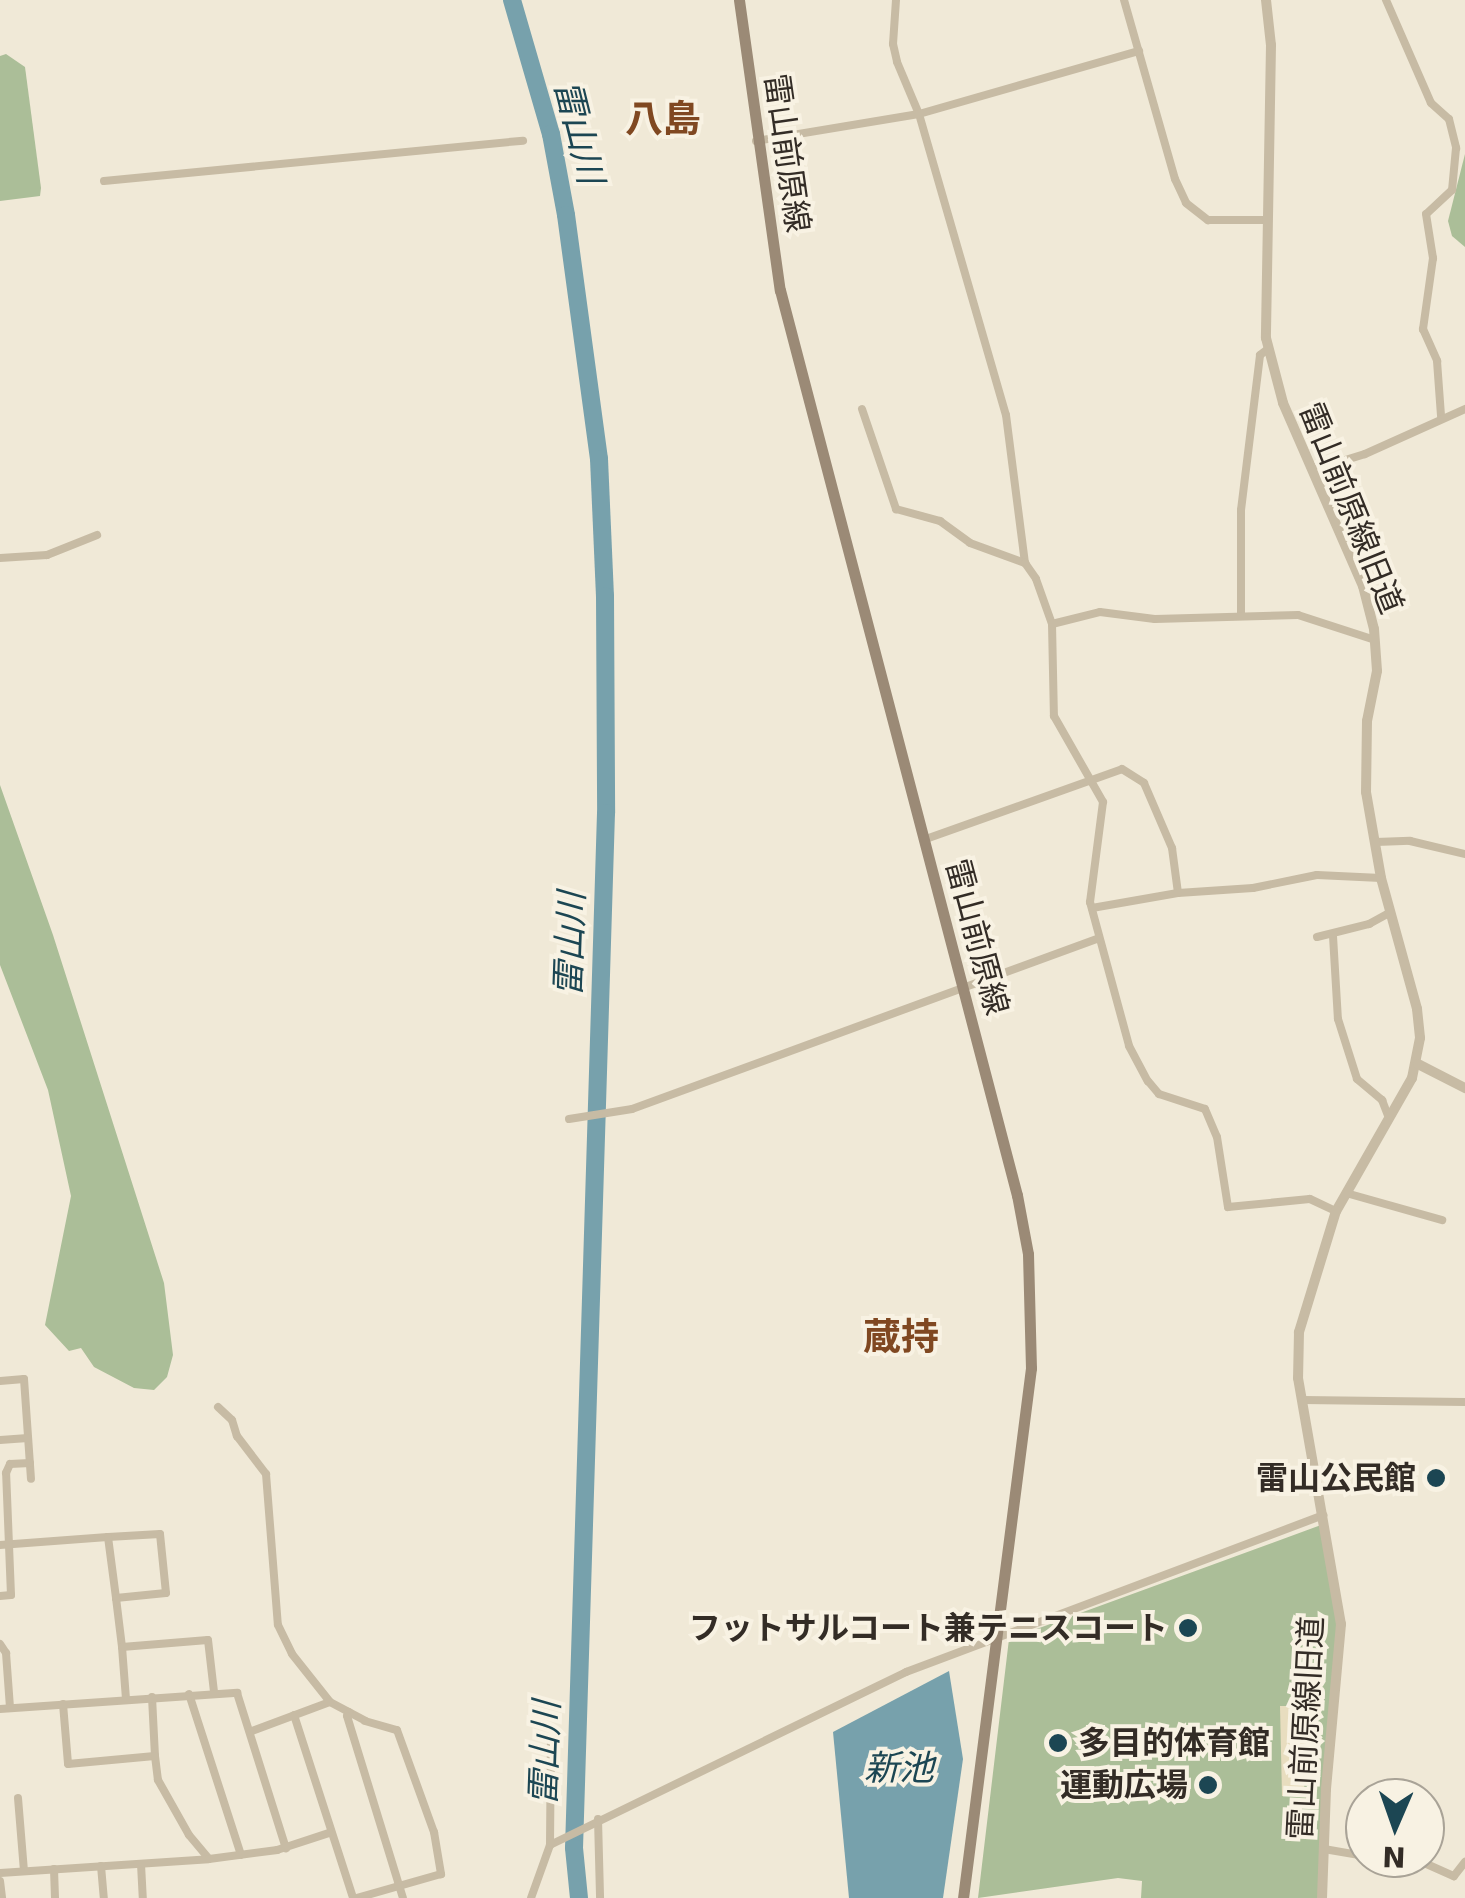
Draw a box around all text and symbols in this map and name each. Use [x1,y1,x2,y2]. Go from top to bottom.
street label: 雷山前原線 [757,71,817,235]
water label: 雷山川 [546,76,612,188]
district label: 八島 [625,97,701,143]
street label: 雷山前原線旧道 [1291,397,1411,619]
street label: 雷山前原線 [938,855,1016,1019]
water label: 雷山川 [547,891,593,997]
district label: 蔵持 [863,1315,939,1361]
place label: 雷山公民館 [1256,1459,1416,1497]
marker: 雷山公民館 [1425,1467,1447,1489]
place label: フットサルコート兼テニスコート [688,1609,1168,1647]
street label: 雷山前原線旧道 [1281,1615,1331,1841]
marker: フットサルコート兼テニスコート [1177,1617,1199,1639]
water label: 雷山川 [522,1700,568,1806]
place label: 多目的体育館 [1078,1724,1270,1762]
marker: 多目的体育館 [1047,1732,1069,1754]
water label: 新池 [864,1747,934,1789]
place label: 運動広場 [1060,1766,1188,1804]
marker: 運動広場 [1197,1774,1219,1796]
north arrow [1345,1778,1445,1878]
text: N [1382,1840,1406,1873]

